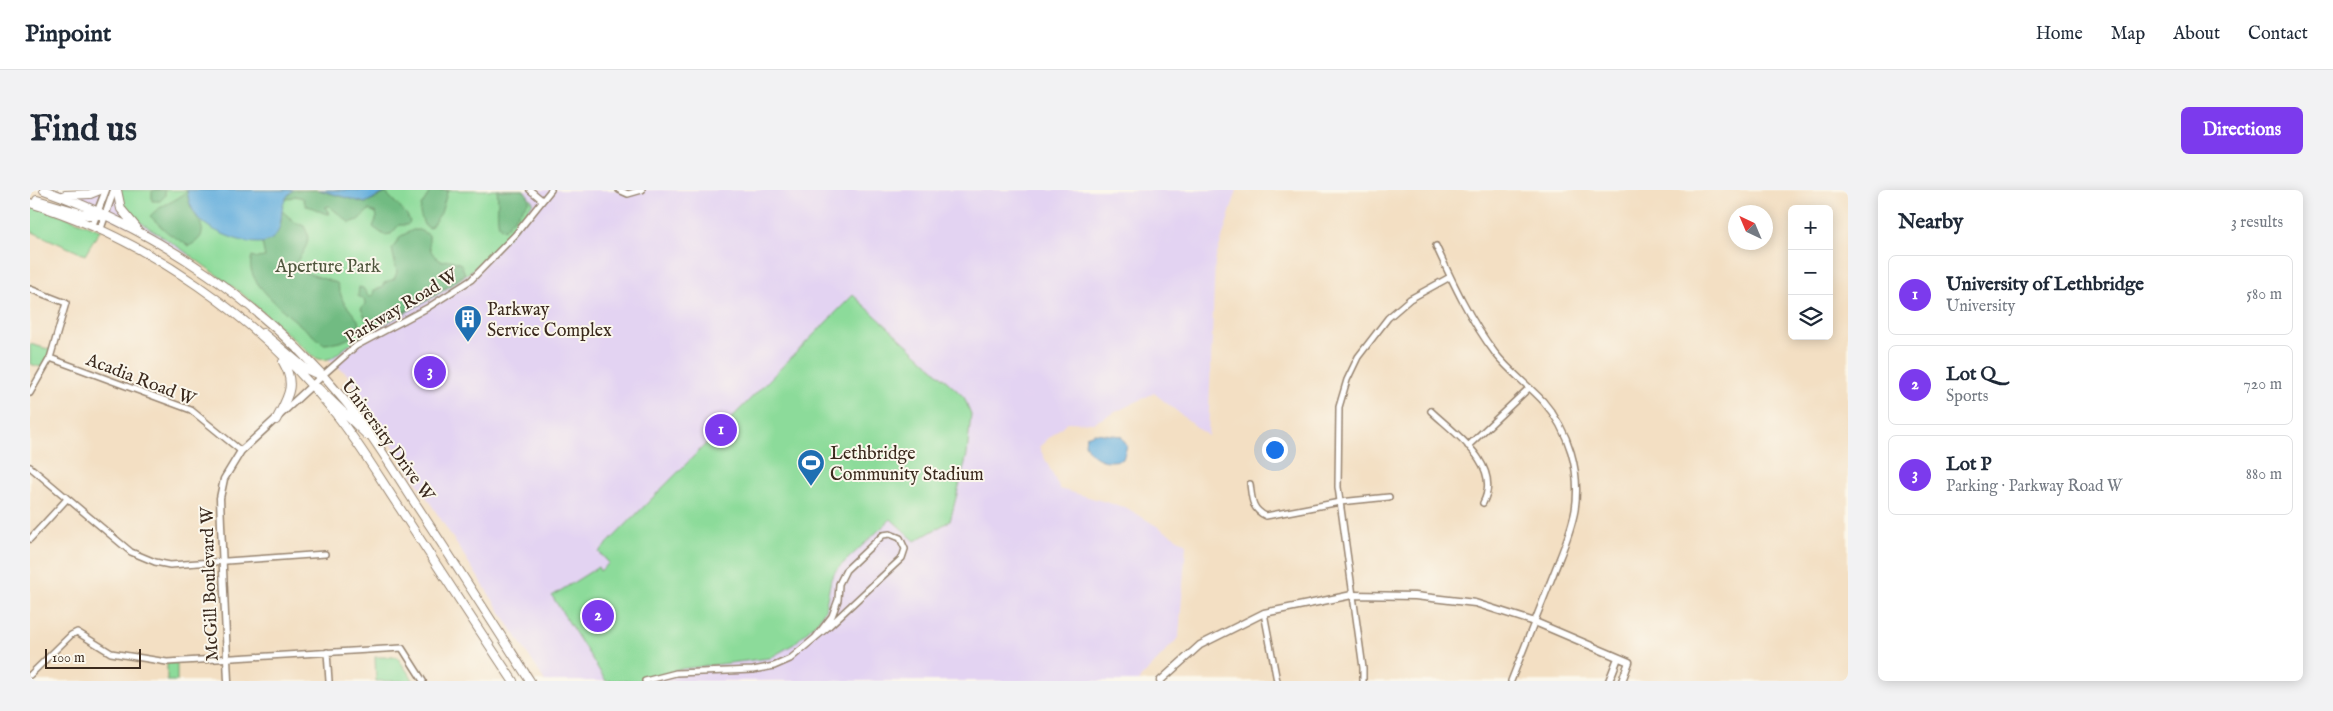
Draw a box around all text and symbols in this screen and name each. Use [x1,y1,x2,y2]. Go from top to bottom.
text: Pinpoint [25,19,111,50]
text: Home [2036,23,2083,46]
text: Map [2111,23,2145,46]
text: About [2173,23,2220,46]
text: Contact [2248,23,2308,46]
button: Directions [2181,107,2303,154]
text: Find us [30,108,137,153]
north arrow [1728,205,1773,250]
map controls [1788,205,1833,340]
button: + [1788,205,1833,250]
text: Nearby [1898,209,1963,236]
text: 3 results [2231,213,2283,233]
button: − [1788,250,1833,295]
park label: Aperture Park [274,256,381,279]
street label: Parkway Road W [341,264,463,350]
text: University of Lethbridge [1946,273,2144,297]
text: 1 [1912,285,1918,305]
text: 580 m [2246,285,2282,305]
button: layers [1788,295,1833,340]
text: University [1946,297,2015,317]
place label: Parkway Service Complex [487,299,612,343]
building icon: Parkway Service Complex [453,304,483,343]
street label: Acadia Road W [81,349,199,412]
pin: 3 [414,353,446,391]
text: Lot Q [1946,363,1996,387]
street label: University Drive W [335,375,439,507]
text: 2 [1911,375,1919,395]
text: 720 m [2243,375,2282,395]
text: Sports [1946,387,1988,407]
pin: 1 [705,411,737,449]
your location [1262,437,1288,463]
place label: Lethbridge Community Stadium [830,443,984,487]
sports icon: Lethbridge Community Stadium [796,448,826,487]
text: Lot P [1946,453,1992,477]
text: 3 [1912,465,1918,485]
text: 880 m [2246,465,2282,485]
text: Parking · Parkway Road W [1946,477,2122,497]
street label: McGill Boulevard W [196,506,225,662]
pin: 2 [582,597,614,635]
scale bar [45,646,141,669]
text: 100 m [52,649,85,667]

